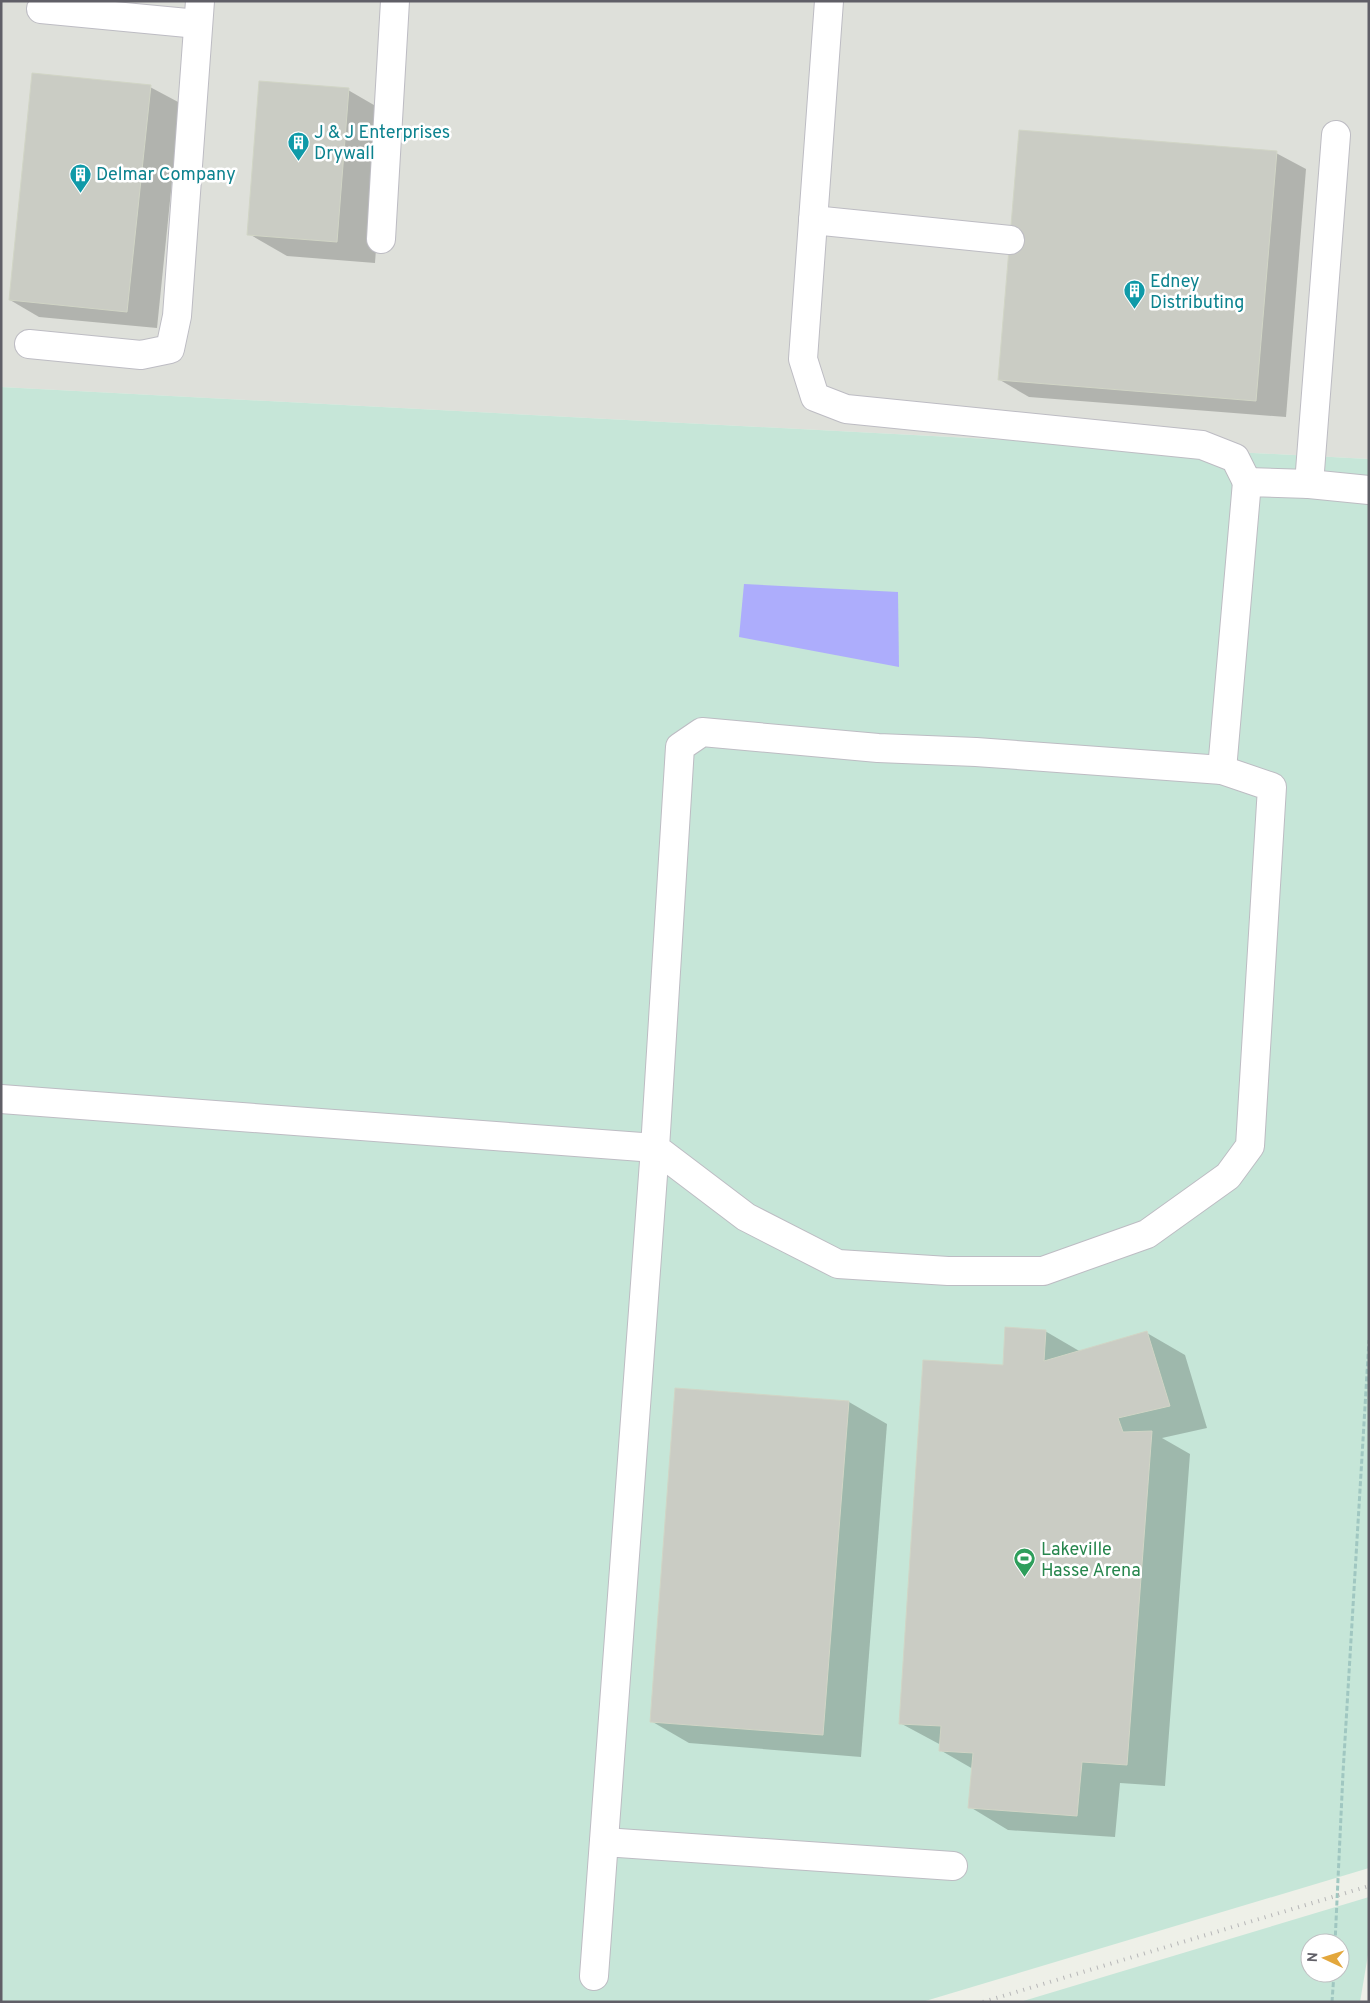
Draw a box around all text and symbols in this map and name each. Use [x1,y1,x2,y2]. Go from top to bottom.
place label: J & J Enterprises Drywall [314,122,450,166]
building icon: J & J Enterprises Drywall [286,130,310,161]
building icon: Delmar Company [68,162,92,193]
place label: Delmar Company [96,164,236,187]
place label: Edney Distributing [1150,271,1244,315]
building icon: Edney Distributing [1122,279,1146,310]
place label: Lakeville Hasse Arena [1041,1539,1141,1583]
sports icon: Lakeville Hasse Arena [1013,1547,1037,1578]
north arrow [1300,1933,1350,1983]
text: N [1305,1952,1322,1963]

